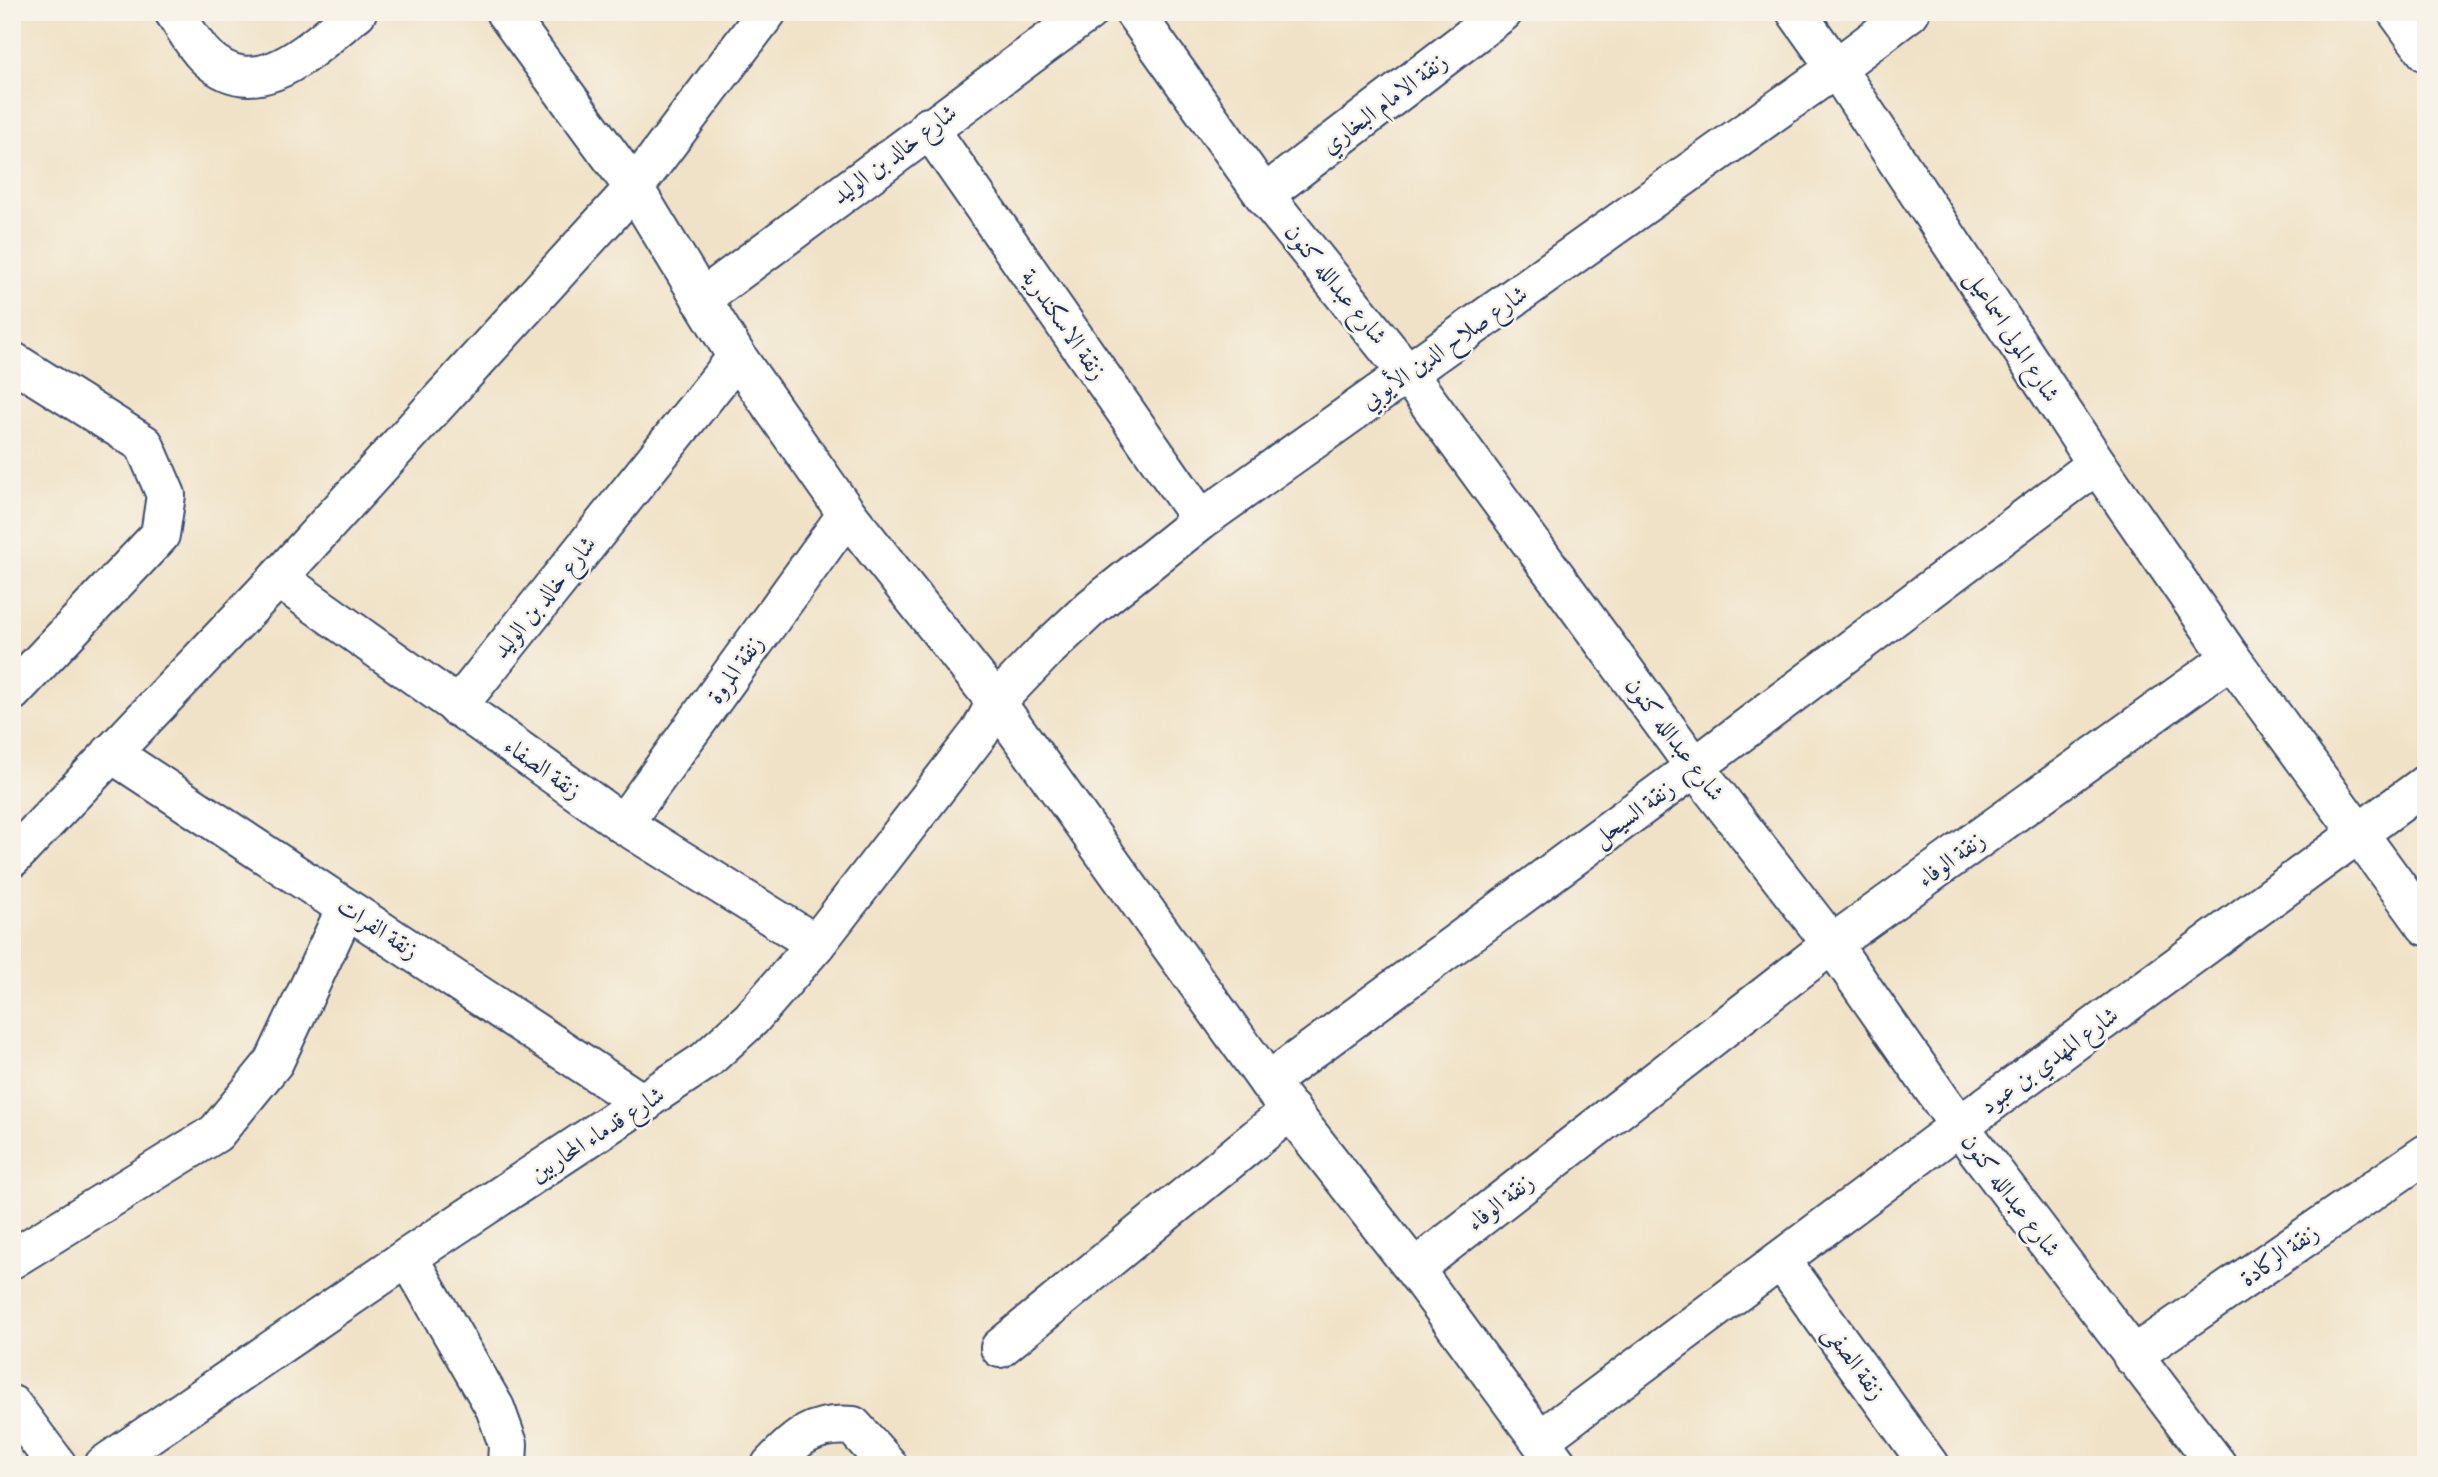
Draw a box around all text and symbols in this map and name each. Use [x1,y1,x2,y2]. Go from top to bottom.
street label: زنقة الامام البخاري [1315,46,1457,165]
street label: شارع خالد بن الوليد [825,97,966,215]
street label: شارع عبدالله كنون [1274,217,1394,354]
street label: زنقة الاسكندرية [1015,262,1113,386]
street label: شارع المولى اسماعيل [1955,264,2067,410]
street label: شارع صلاح الدين الأيوبي [1354,277,1537,421]
street label: شارع خالد بن الوليد [485,530,607,668]
street label: زنقة المروة [700,629,770,709]
street label: شارع عبدالله كنون [1615,671,1731,810]
street label: زنقة الصفاء [498,730,588,806]
street label: زنقة السيحل [1586,773,1681,855]
street label: زنقة الوفاء [1911,824,1991,894]
street label: زنقة الفرات [331,890,425,966]
street label: شارع المهدي بن عبود [1974,1000,2127,1124]
street label: شارع قدماء المحاربين [524,1079,673,1193]
street label: شارع عبدالله كنون [1951,1127,2067,1266]
street label: زنقة الوفاء [1460,1167,1540,1237]
street label: زنقة الركادة [2234,1217,2324,1293]
street label: زنقة الصفى [1816,1318,1892,1407]

